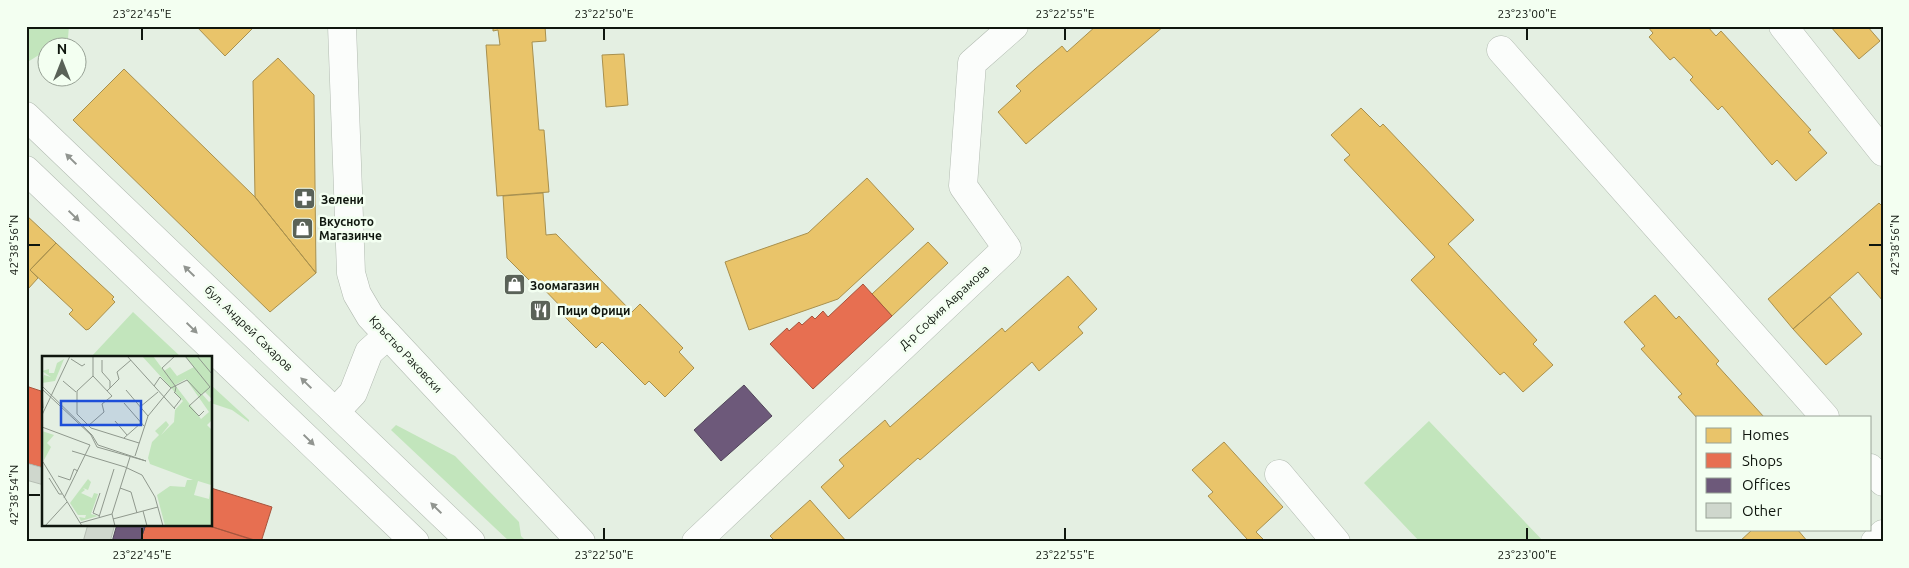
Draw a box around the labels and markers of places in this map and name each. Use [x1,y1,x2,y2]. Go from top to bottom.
pharmacy icon: Зелени [293,187,317,211]
place label: Зелени [321,193,364,206]
place label: Вкусното Магазинче [319,215,382,242]
shop icon: Вкусното Магазинче [291,216,315,240]
shop icon: Зоомагазин [502,273,526,297]
place label: Зоомагазин [530,279,599,292]
restaurant icon: Пици Фрици [529,298,553,322]
place label: Пици Фрици [557,304,630,317]

